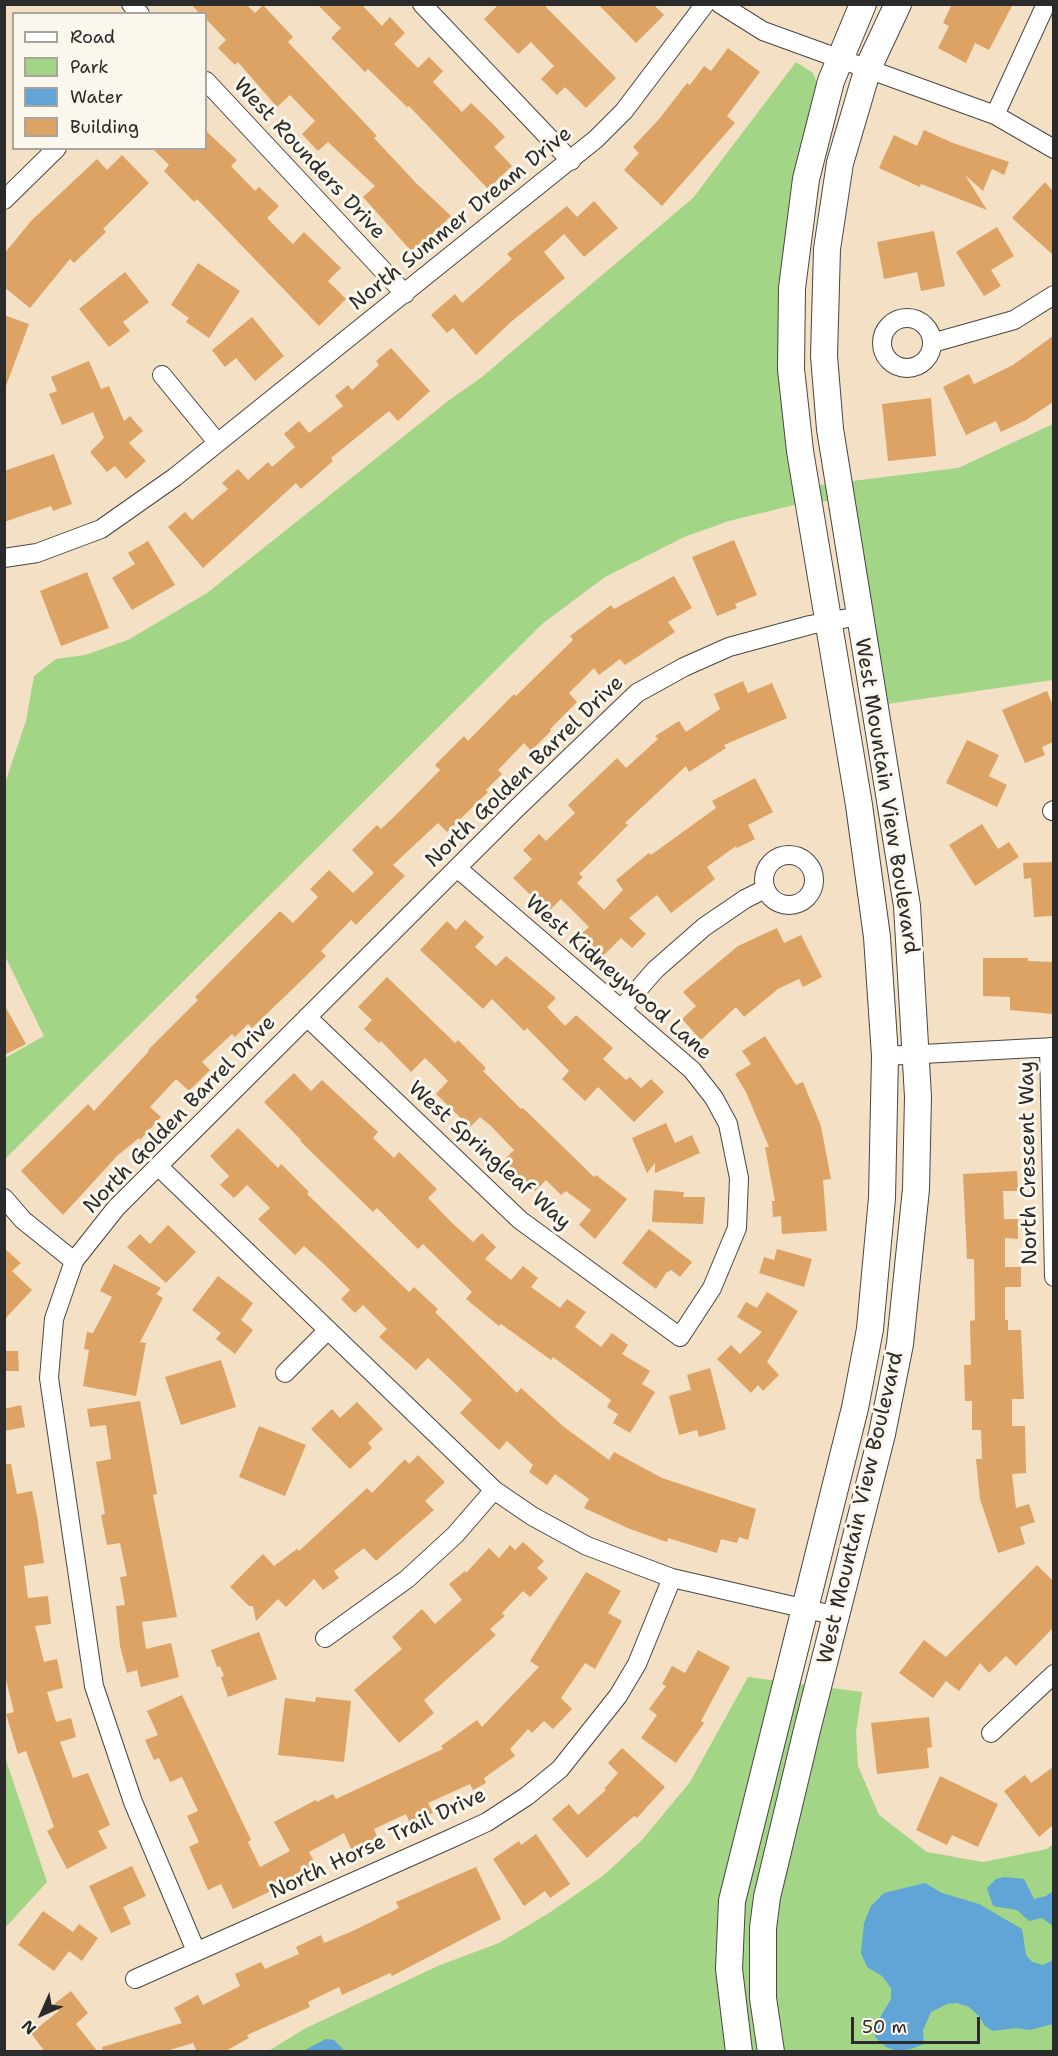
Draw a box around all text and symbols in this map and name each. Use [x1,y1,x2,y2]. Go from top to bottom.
legend [12,12,207,150]
text: Road [70,25,115,49]
text: Park [70,55,109,79]
street label: West Rounders Drive [228,73,390,245]
text: Water [70,85,123,109]
text: Building [70,115,139,139]
street label: North Summer Dream Drive [345,122,577,316]
street label: West Mountain View Boulevard [849,636,923,956]
street label: North Golden Barrel Drive [421,671,629,873]
street label: West Kidneywood Lane [520,890,716,1066]
street label: North Golden Barrel Drive [79,1011,281,1219]
street label: North Crescent Way [1015,1061,1043,1265]
street label: West Springleaf Way [402,1076,576,1236]
street label: West Mountain View Boulevard [813,1349,909,1667]
street label: North Horse Trail Drive [266,1783,490,1905]
north arrow [12,1984,72,2044]
scale bar [854,2005,983,2043]
text: N [17,2015,41,2039]
text: 50 m [862,2015,907,2039]

